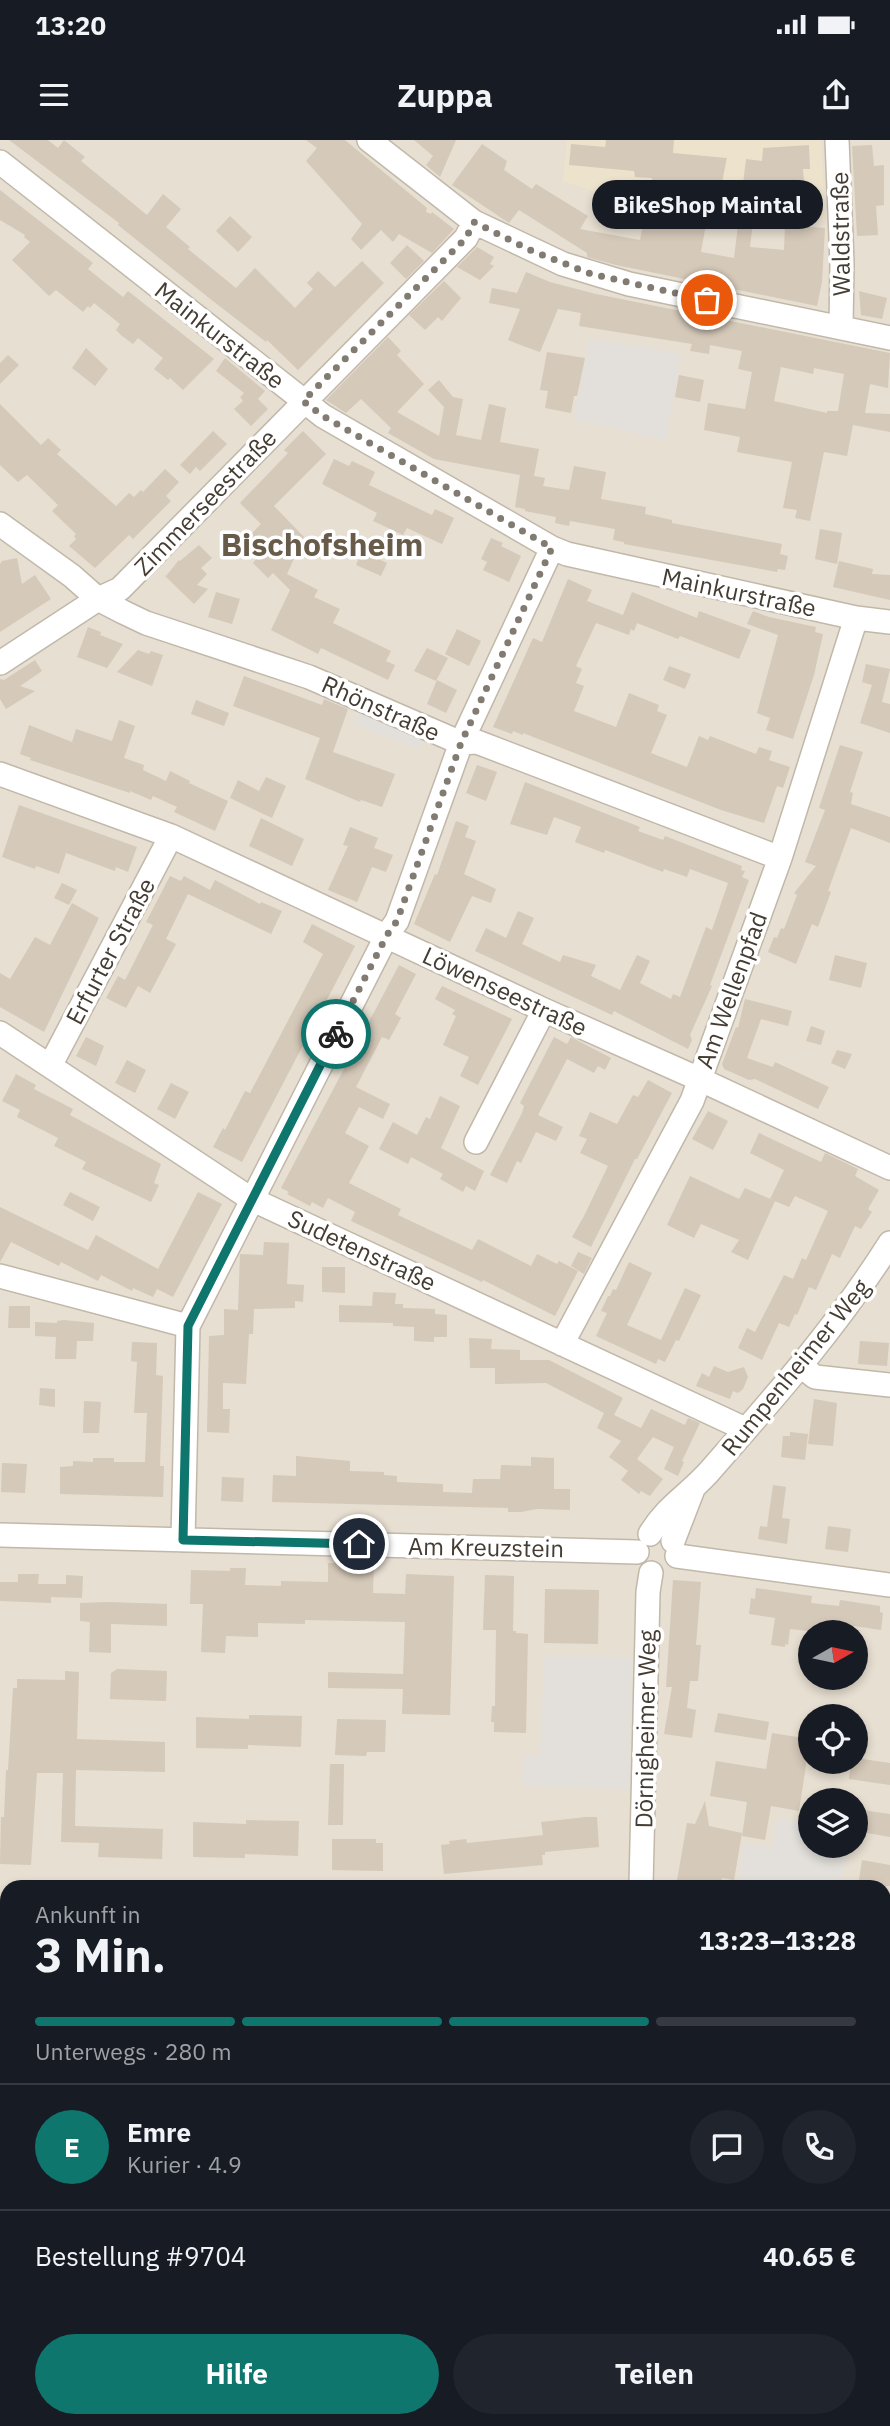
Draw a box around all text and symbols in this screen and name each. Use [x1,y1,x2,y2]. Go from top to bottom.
text: 13:20 [35,8,106,42]
text: Zuppa [397,74,493,116]
icon: menu [35,76,73,114]
icon: share [817,76,855,114]
street label: Waldstraße [823,172,857,296]
callout: BikeShop Maintal [592,181,822,230]
text: BikeShop Maintal [613,189,802,219]
pin [677,270,737,330]
street label: Mainkurstraße [148,274,292,396]
icon: bag [688,281,726,319]
street label: Zimmerseestraße [127,422,283,582]
district label: Bischofsheim [221,523,423,565]
street label: Mainkurstraße [659,560,819,624]
street label: Rhönstraße [317,668,445,748]
street label: Erfurter Straße [58,872,162,1030]
street label: Am Wellenpfad [688,907,774,1073]
street label: Löwenseestraße [417,939,593,1043]
courier [301,999,371,1069]
icon: bike [317,1015,355,1053]
street label: Sudetenstraße [283,1202,441,1298]
street label: Rumpenheimer Weg [714,1272,877,1462]
pin [329,1514,389,1574]
icon: home [340,1525,378,1563]
street label: Am Kreuzstein [408,1530,564,1564]
north arrow [798,1620,868,1690]
map controls [798,1620,868,1858]
street label: Dörnigheimer Weg [627,1629,663,1829]
button: locate [798,1704,868,1774]
button: layers [798,1788,868,1858]
text: Ankunft in [35,1899,141,1929]
text: 13:23–13:28 [699,1923,856,1957]
text: 3 Min. [35,1925,166,1985]
text: Unterwegs · 280 m [35,2036,232,2066]
button: chat [690,2110,764,2184]
button: phone [782,2110,856,2184]
text: Emre [127,2115,191,2149]
text: E [64,2130,80,2164]
text: Kurier · 4.9 [127,2149,242,2179]
text: Bestellung #9704 [35,2239,246,2273]
text: 40.65 € [763,2239,856,2273]
button: Hilfe [35,2334,439,2414]
button: Teilen [453,2334,856,2414]

